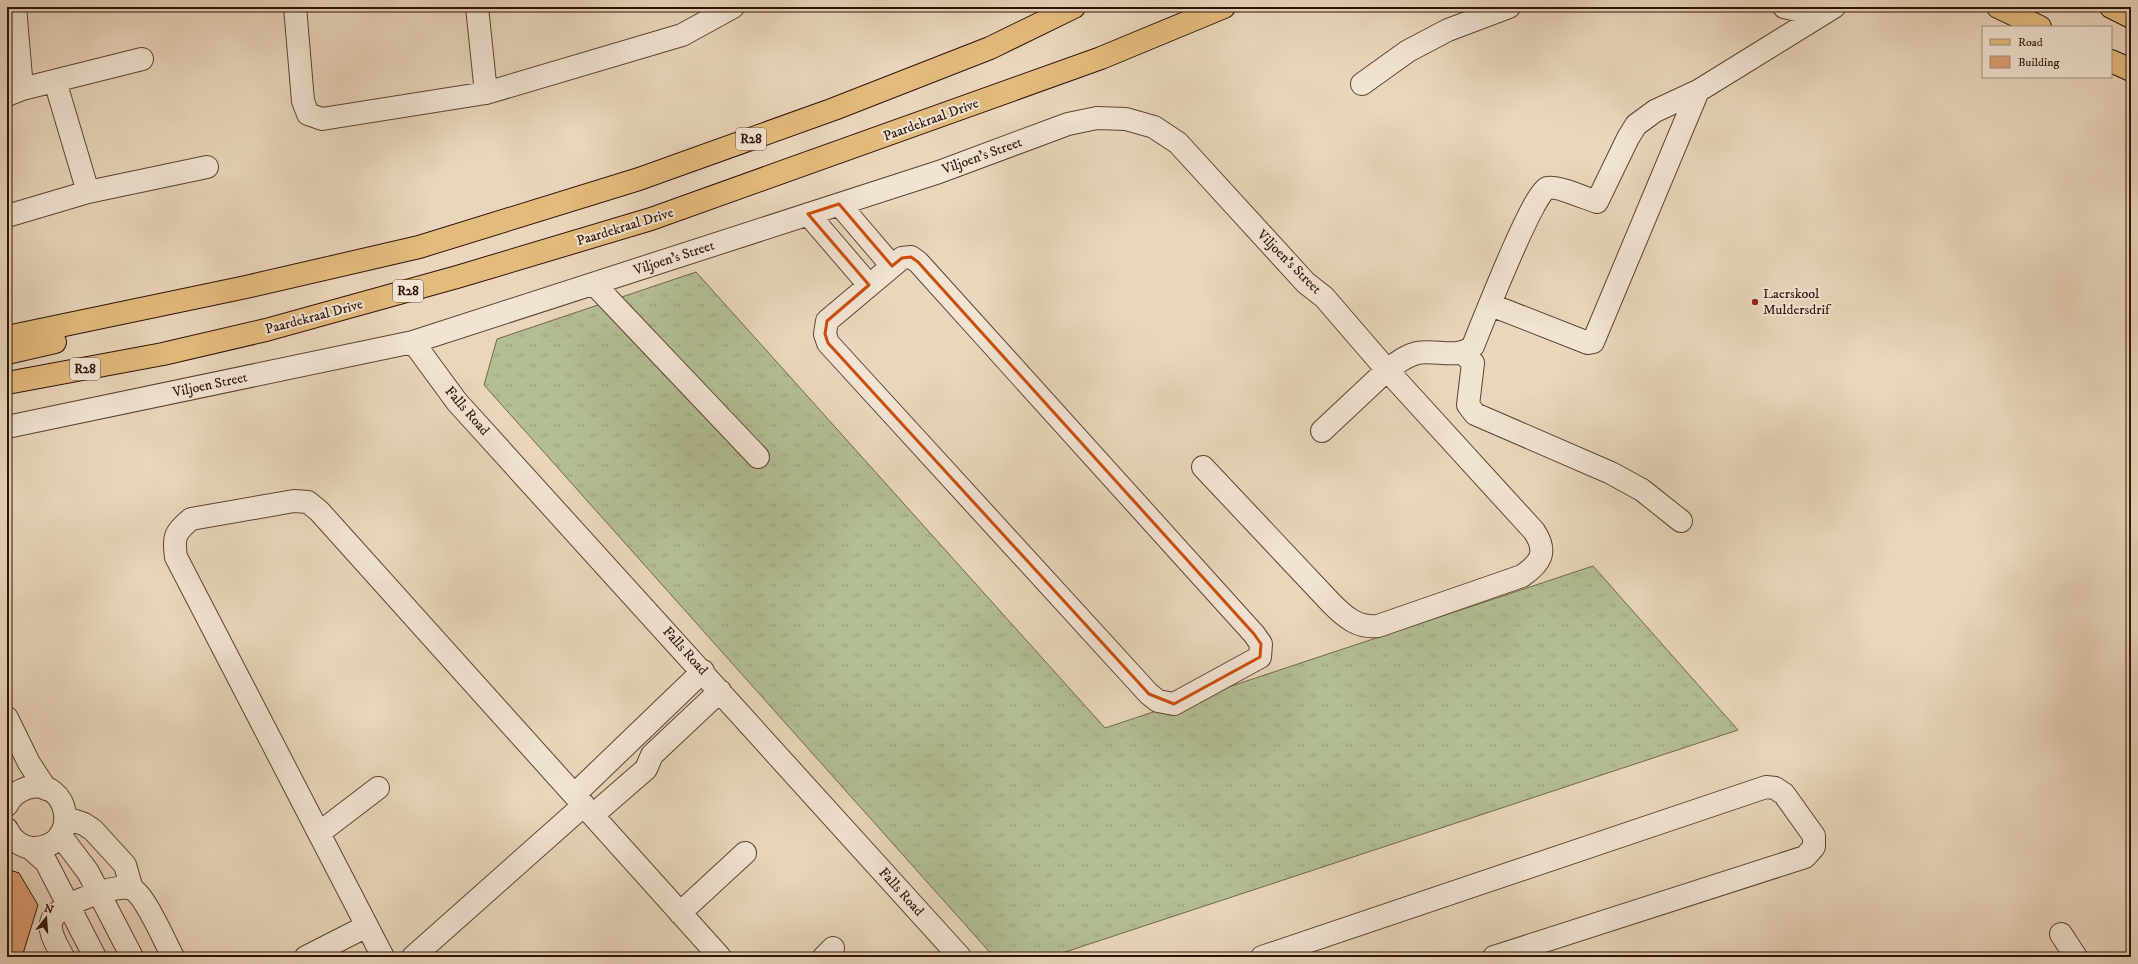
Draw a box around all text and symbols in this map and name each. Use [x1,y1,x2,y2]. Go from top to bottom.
legend [1982,26,2112,78]
text: Road [2018,35,2043,50]
text: Building [2018,55,2059,70]
street label: Paardekraal Drive [881,94,981,146]
road number: R28 [736,128,766,150]
street label: Viljoen's Street [939,133,1025,179]
street label: Paardekraal Drive [574,204,676,250]
street label: Viljoen's Street [1252,225,1325,298]
street label: Viljoen's Street [630,236,717,280]
road number: R28 [393,280,423,302]
place label: Laerskool Muldersdrif [1763,285,1832,319]
street label: Paardekraal Drive [263,295,365,339]
marker: Laerskool Muldersdrif [1750,297,1760,307]
road number: R28 [70,358,100,380]
street label: Viljoen Street [170,368,250,402]
street label: Falls Road [441,383,493,439]
street label: Falls Road [659,623,711,679]
street label: Falls Road [875,864,927,920]
north arrow [26,898,66,938]
text: N [42,901,55,917]

